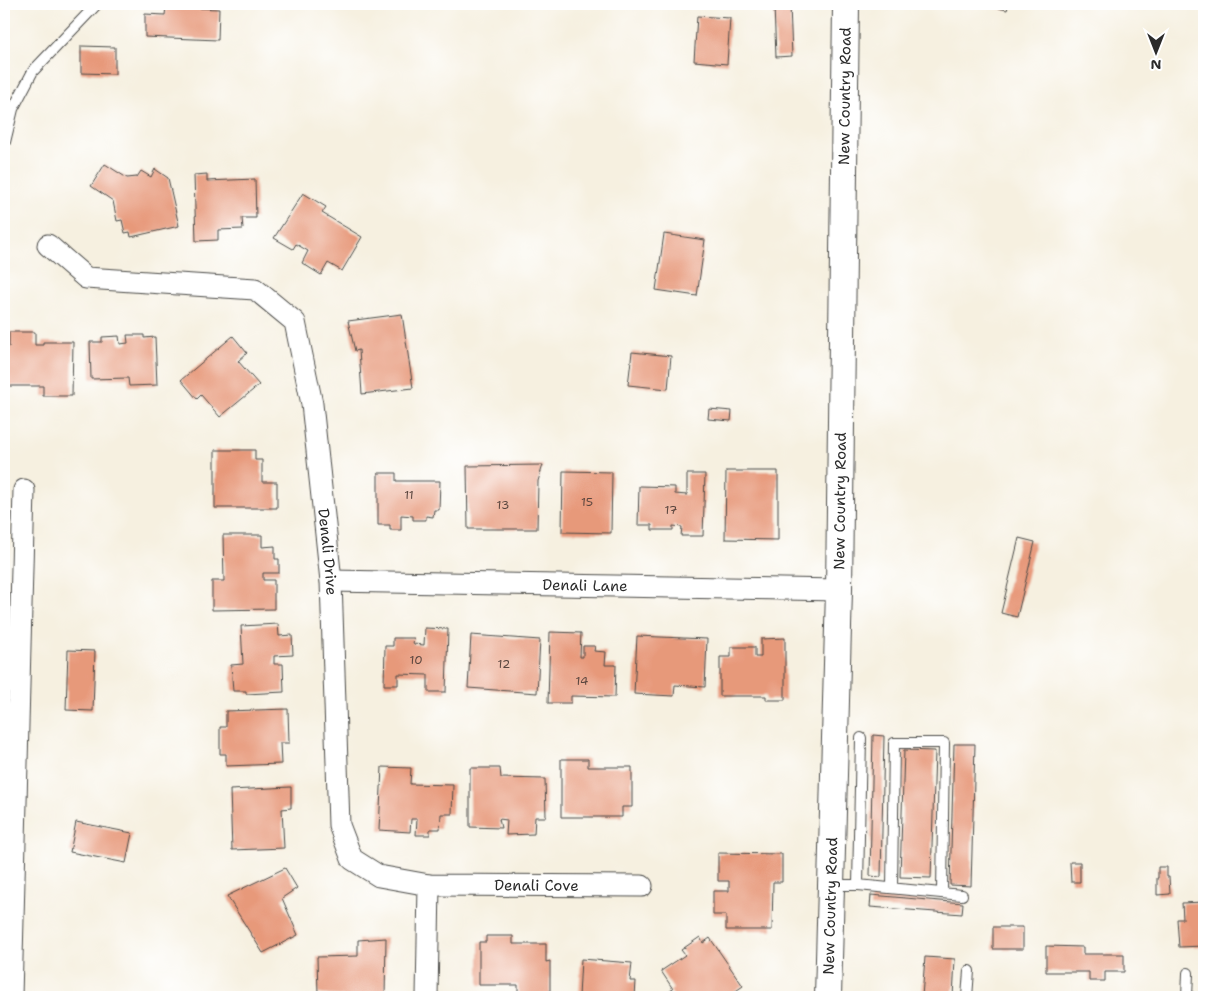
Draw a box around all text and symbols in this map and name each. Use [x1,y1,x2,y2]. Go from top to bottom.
street label: New Country Road [834,27,856,165]
north arrow [1130,28,1180,78]
text: N [1150,56,1162,74]
street label: New Country Road [829,432,851,570]
house number: 11 [404,487,414,503]
house number: 15 [581,494,593,510]
house number: 13 [497,497,509,513]
house number: 17 [665,502,677,518]
street label: Denali Drive [313,507,341,596]
street label: Denali Lane [542,575,628,596]
house number: 10 [409,652,423,668]
house number: 12 [498,656,510,672]
house number: 14 [576,673,588,689]
street label: New Country Road [819,836,842,975]
street label: Denali Cove [494,875,579,896]

